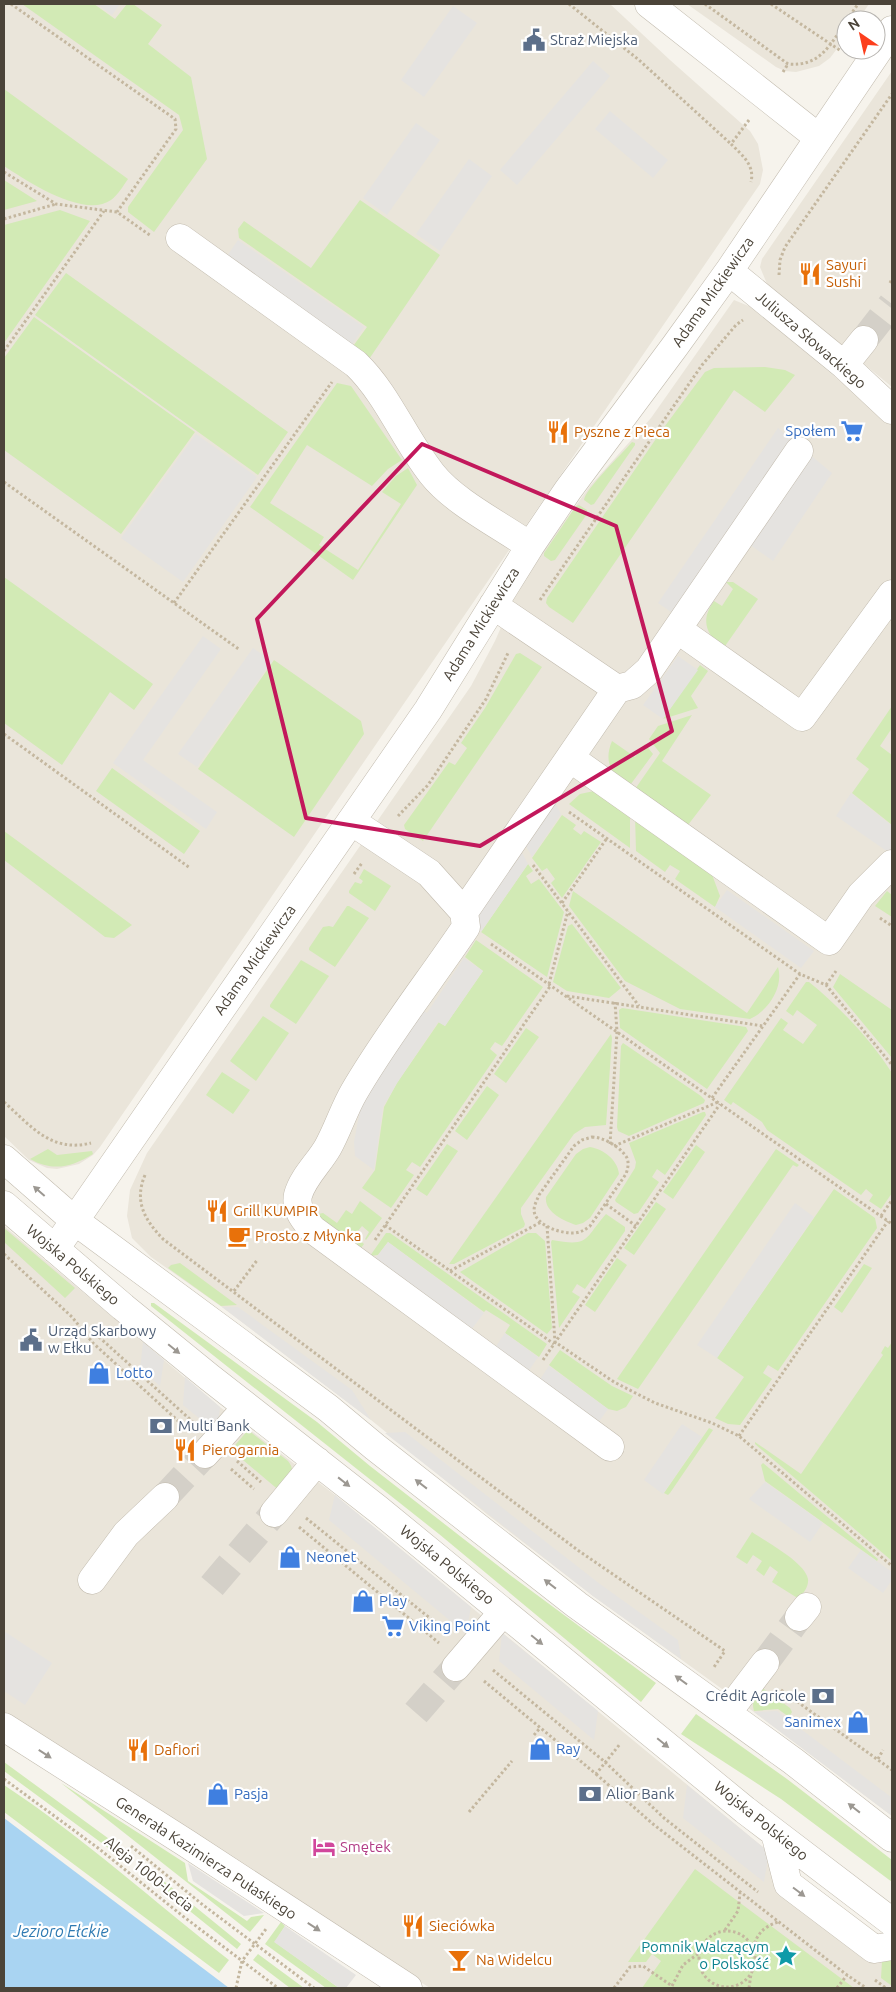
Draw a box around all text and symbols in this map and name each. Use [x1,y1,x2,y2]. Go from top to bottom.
north arrow [836,10,886,60]
text: N [845,15,863,34]
public building icon: Straż Miejska [521,27,547,53]
place label: Straż Miejska [550,31,638,48]
street label: Adama Mickiewicza [668,233,757,350]
place label: Sayuri Sushi [826,256,867,290]
restaurant icon: Sayuri Sushi [797,261,823,287]
street label: Juliusza Słowackiego [753,287,870,392]
supermarket icon: Społem [839,418,865,444]
restaurant icon: Pyszne z Pieca [545,419,571,445]
place label: Społem [785,422,836,439]
place label: Pyszne z Pieca [574,423,670,440]
street label: Adama Mickiewicza [439,564,522,683]
street label: Adama Mickiewicza [210,901,299,1018]
one-way arrow [33,1185,45,1197]
restaurant icon: Grill KUMPIR [204,1198,230,1224]
place label: Grill KUMPIR [233,1202,318,1219]
street label: Wojska Polskiego [23,1221,123,1308]
cafe icon: Prosto z Młynka [226,1223,252,1249]
place label: Prosto z Młynka [255,1227,361,1244]
place label: Urząd Skarbowy w Ełku [48,1322,156,1356]
public building icon: Urząd Skarbowy w Ełku [18,1327,44,1353]
one-way arrow [168,1343,180,1355]
shop icon: Lotto [86,1360,112,1386]
place label: Lotto [116,1364,153,1381]
bank icon: Multi Bank [148,1413,174,1439]
place label: Multi Bank [178,1417,250,1434]
restaurant icon: Pierogarnia [172,1437,198,1463]
place label: Pierogarnia [202,1441,279,1458]
one-way arrow [337,1476,350,1487]
one-way arrow [415,1479,428,1490]
street label: Wojska Polskiego [397,1521,498,1608]
shop icon: Neonet [277,1544,303,1570]
place label: Neonet [306,1548,357,1565]
one-way arrow [543,1579,557,1589]
shop icon: Play [350,1588,376,1614]
place label: Play [379,1592,407,1609]
supermarket icon: Viking Point [380,1613,406,1639]
place label: Viking Point [409,1617,490,1634]
one-way arrow [531,1634,544,1645]
one-way arrow [674,1675,688,1685]
bank icon: Crédit Agricole [810,1683,836,1709]
place label: Crédit Agricole [705,1687,806,1704]
shop icon: Sanimex [845,1709,871,1735]
place label: Sanimex [784,1713,841,1730]
shop icon: Ray [527,1736,553,1762]
restaurant icon: Dafiori [125,1737,151,1763]
one-way arrow [656,1737,669,1748]
place label: Ray [556,1740,580,1757]
place label: Dafiori [154,1741,200,1758]
one-way arrow [38,1749,51,1758]
street label: Wojska Polskiego [711,1777,812,1864]
shop icon: Pasja [205,1781,231,1807]
bank icon: Alior Bank [577,1781,603,1807]
place label: Pasja [234,1785,268,1802]
place label: Alior Bank [606,1785,675,1802]
street label: Generała Kazimierza Pułaskiego [113,1793,300,1923]
one-way arrow [847,1803,861,1813]
street label: Aleja 1000-Lecia [102,1833,197,1915]
hotel icon: Smętek [311,1834,337,1860]
place label: Smętek [340,1838,391,1855]
one-way arrow [792,1887,805,1898]
restaurant icon: Sieciówka [400,1913,426,1939]
place label: Sieciówka [429,1917,495,1934]
water label: Jezioro Ełckie [12,1922,109,1940]
one-way arrow [307,1922,320,1932]
place label: Pomnik Walczącym o Polskość [641,1938,769,1972]
place icon: Pomnik Walczącym o Polskość [773,1943,799,1969]
bar icon: Na Widelcu [446,1947,472,1973]
place label: Na Widelcu [476,1951,552,1968]

